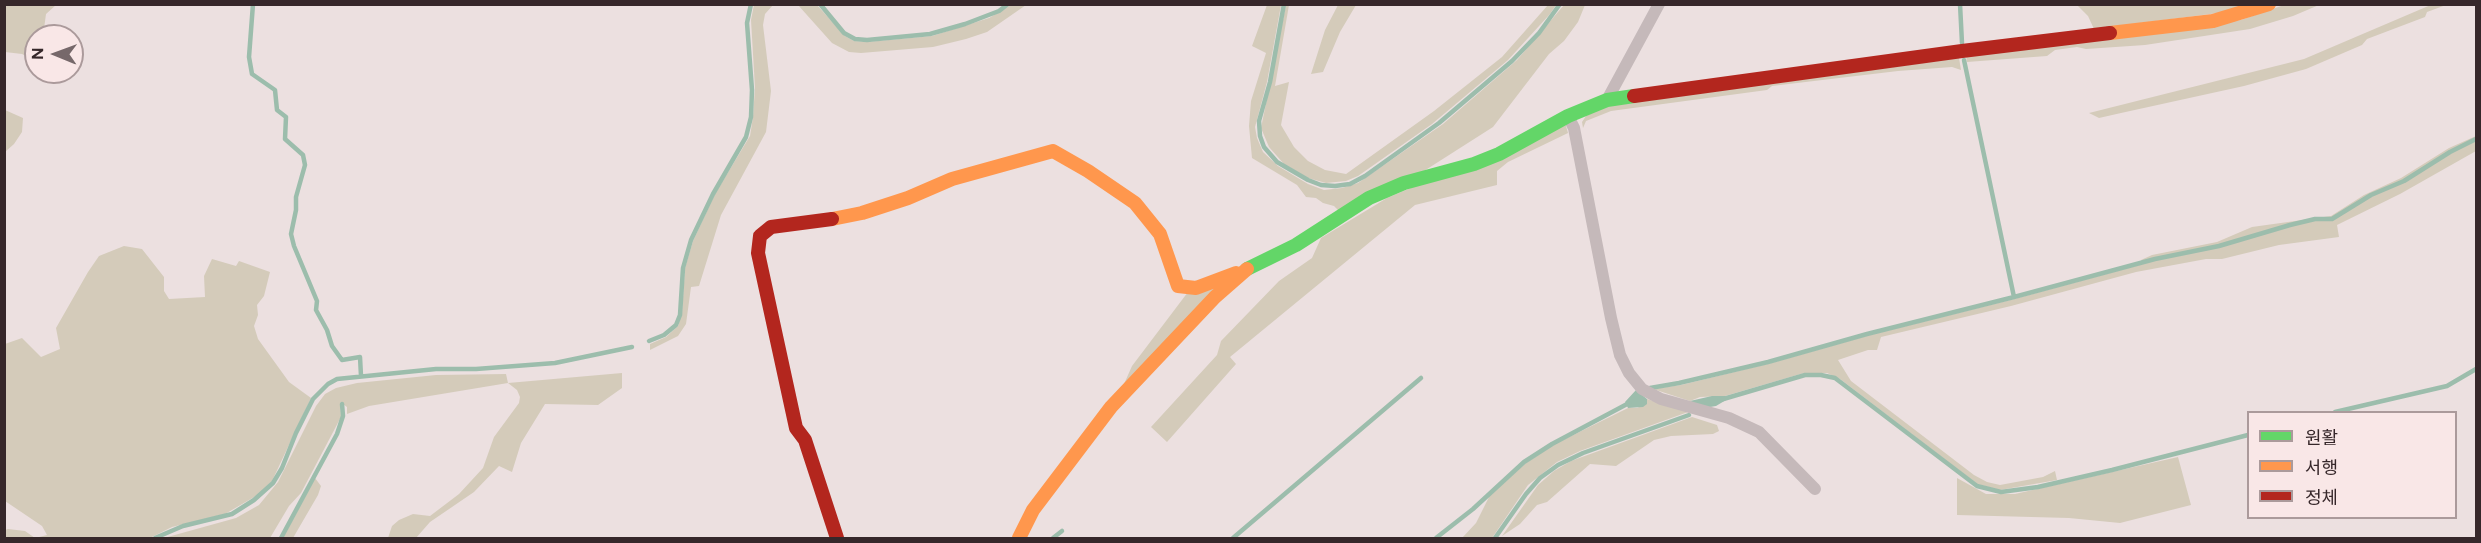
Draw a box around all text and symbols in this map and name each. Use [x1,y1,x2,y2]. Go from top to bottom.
north arrow [24,24,84,84]
text: N [28,47,47,60]
legend [2247,411,2457,519]
text: 원활 [2305,427,2338,449]
text: 서행 [2305,457,2338,479]
text: 정체 [2305,487,2338,509]

